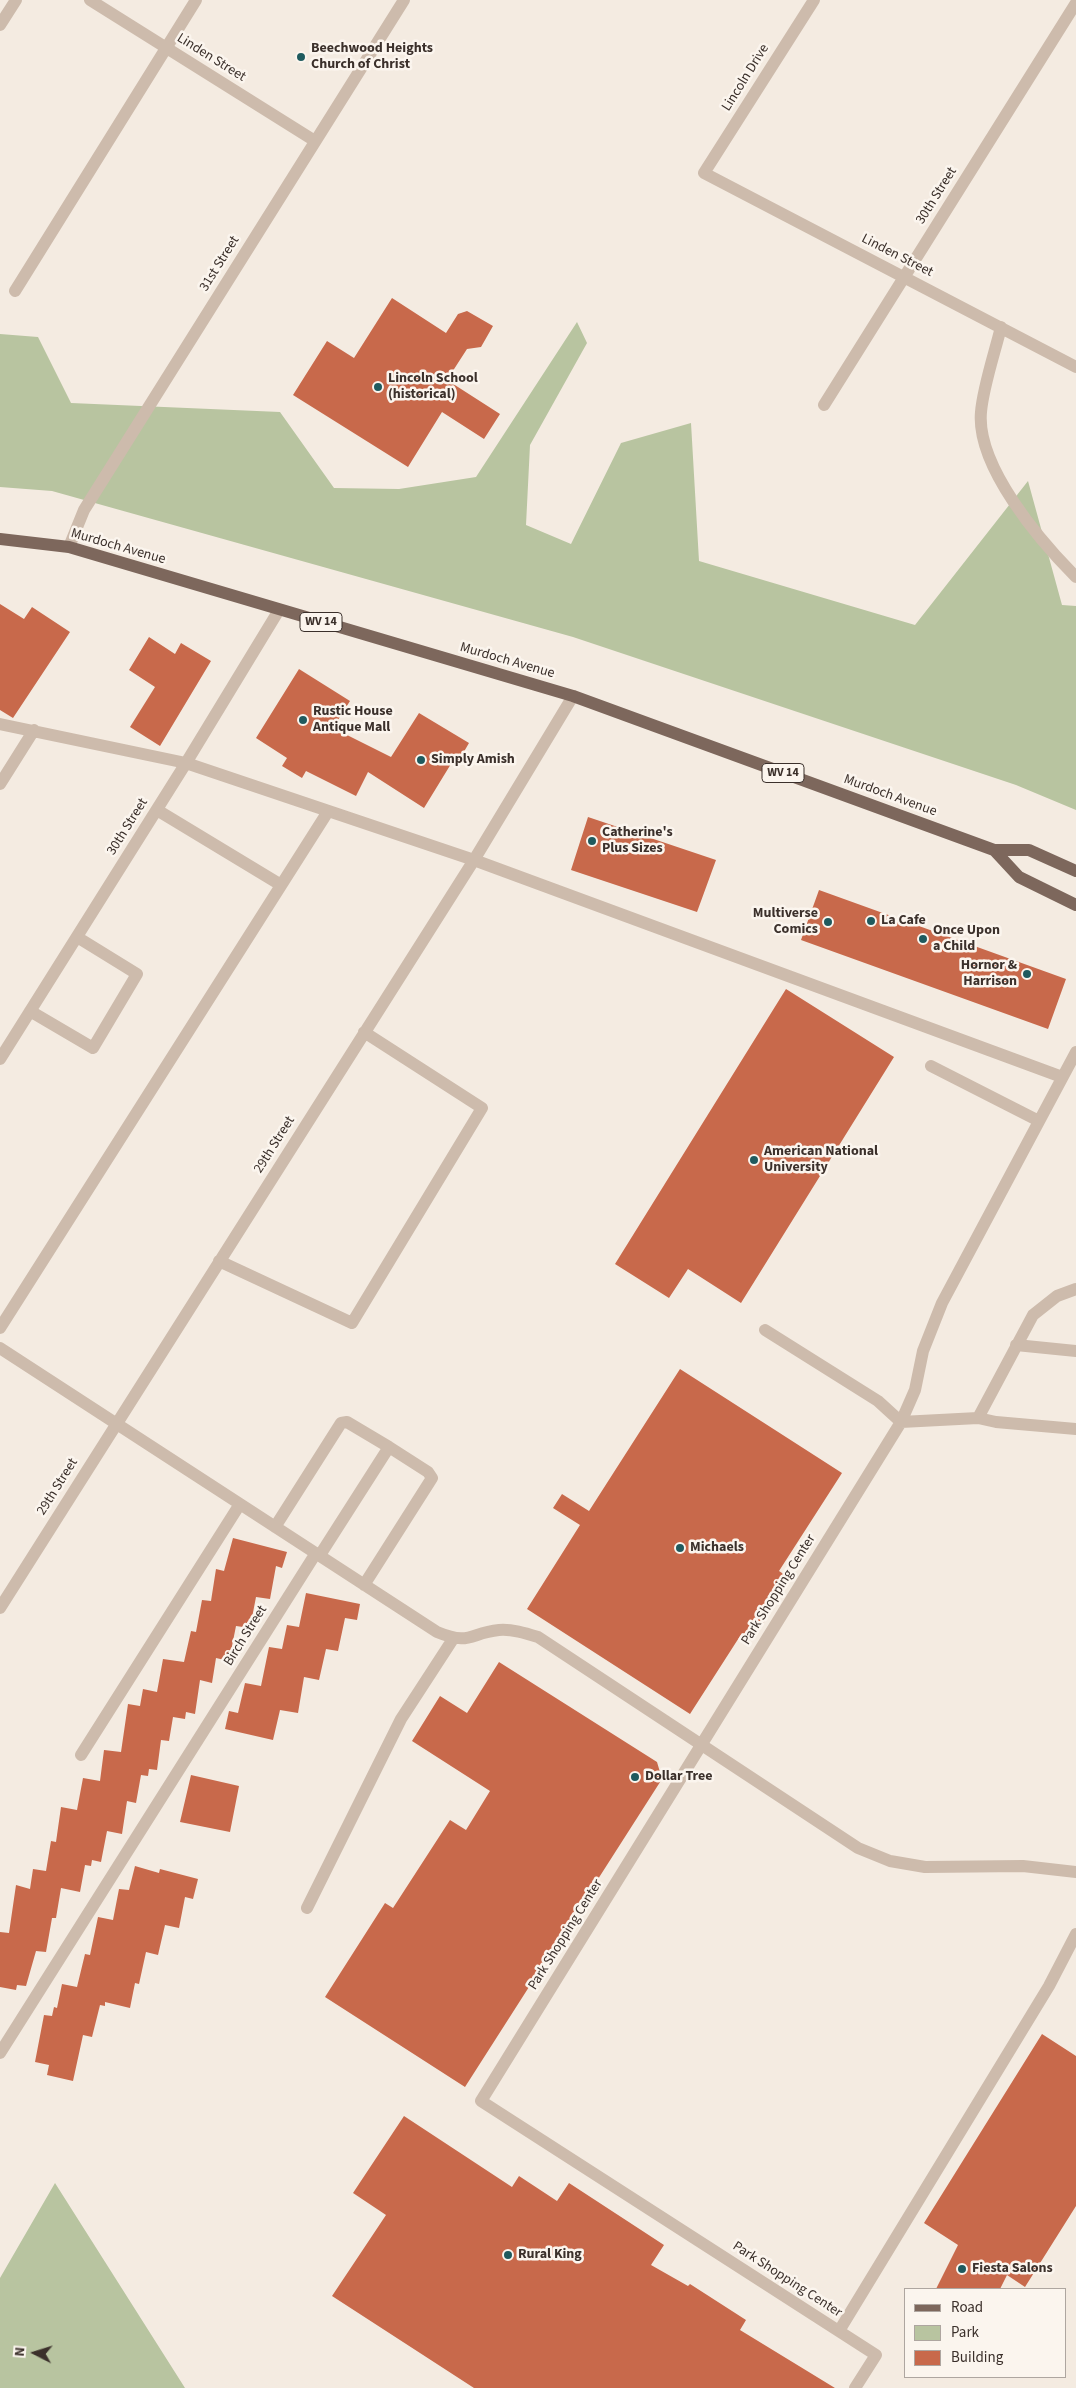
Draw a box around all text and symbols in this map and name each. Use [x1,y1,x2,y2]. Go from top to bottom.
street label: Linden Street [173,30,249,86]
place label: Beechwood Heights Church of Christ [311,41,433,74]
street label: Lincoln Drive [719,41,773,115]
marker: Beechwood Heights Church of Christ [295,51,307,63]
street label: 30th Street [913,164,961,228]
street label: Linden Street [858,231,936,281]
street label: 31st Street [196,233,244,295]
place label: Lincoln School (historical) [388,371,478,404]
marker: Lincoln School (historical) [372,381,384,393]
street label: Murdoch Avenue [69,525,167,569]
road number: WV 14 [300,612,342,632]
street label: Murdoch Avenue [458,639,556,683]
place label: Rustic House Antique Mall [313,704,393,736]
marker: Rustic House Antique Mall [297,714,309,726]
place label: Simply Amish [431,752,515,768]
marker: Simply Amish [415,754,427,766]
road number: WV 14 [762,764,804,782]
street label: Murdoch Avenue [841,771,939,821]
street label: 30th Street [104,795,152,859]
place label: Catherine's Plus Sizes [602,825,673,858]
marker: Catherine's Plus Sizes [586,835,598,847]
place label: Multiverse Comics [753,906,818,939]
place label: La Cafe [881,913,926,929]
marker: La Cafe [865,915,877,927]
marker: Multiverse Comics [822,916,834,928]
place label: Once Upon a Child [933,923,1000,956]
marker: Once Upon a Child [917,933,929,945]
place label: Hornor & Harrison [961,958,1017,990]
marker: Hornor & Harrison [1021,968,1033,980]
street label: 29th Street [251,1113,299,1177]
place label: American National University [764,1144,878,1176]
marker: American National University [748,1154,760,1166]
street label: 29th Street [34,1455,82,1519]
street label: Park Shopping Center [738,1532,820,1648]
place label: Michaels [690,1540,744,1556]
marker: Michaels [674,1542,686,1554]
street label: Birch Street [221,1603,271,1669]
place label: Dollar Tree [645,1769,713,1785]
marker: Dollar Tree [629,1771,641,1783]
street label: Park Shopping Center [525,1877,607,1993]
street label: Park Shopping Center [729,2238,845,2322]
place label: Rural King [518,2247,582,2263]
marker: Rural King [502,2249,514,2261]
place label: Fiesta Salons [972,2261,1053,2277]
marker: Fiesta Salons [956,2263,968,2275]
legend [904,2288,1066,2378]
text: Road [951,2297,983,2318]
text: Park [951,2322,979,2343]
north arrow [10,2328,60,2378]
text: N [10,2346,30,2357]
text: Building [951,2347,1003,2368]

